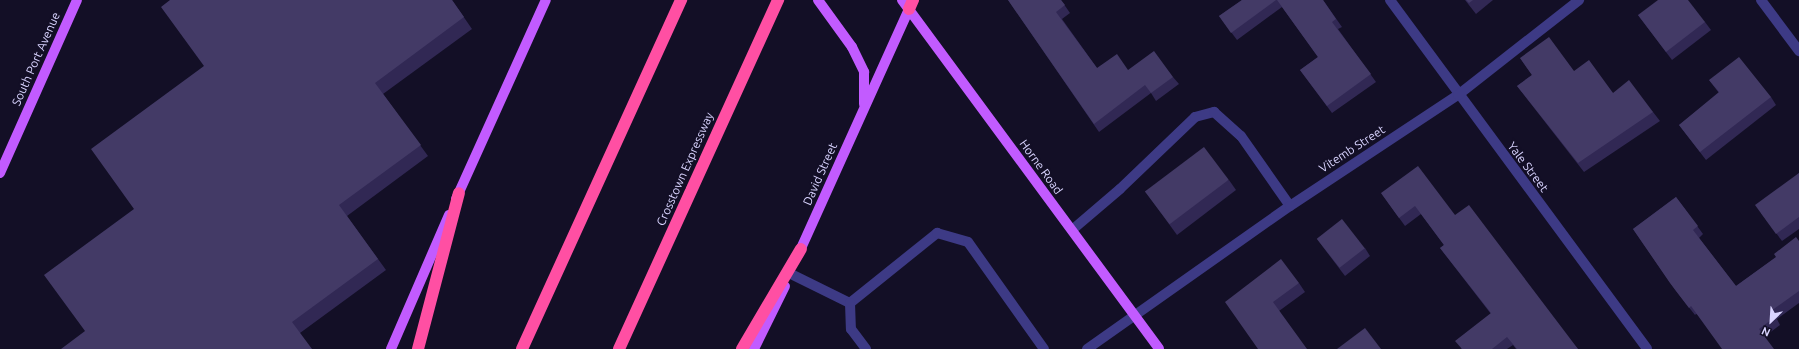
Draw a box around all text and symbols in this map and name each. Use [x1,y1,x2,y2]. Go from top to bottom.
street label: South Port Avenue [9,10,63,108]
street label: Crosstown Expressway [653,110,717,228]
street label: Vitemb Street [1316,122,1388,176]
street label: Horne Road [1016,137,1066,197]
street label: Yale Street [1505,139,1551,195]
street label: David Street [800,141,840,207]
north arrow [1751,301,1791,341]
text: N [1760,325,1772,339]

